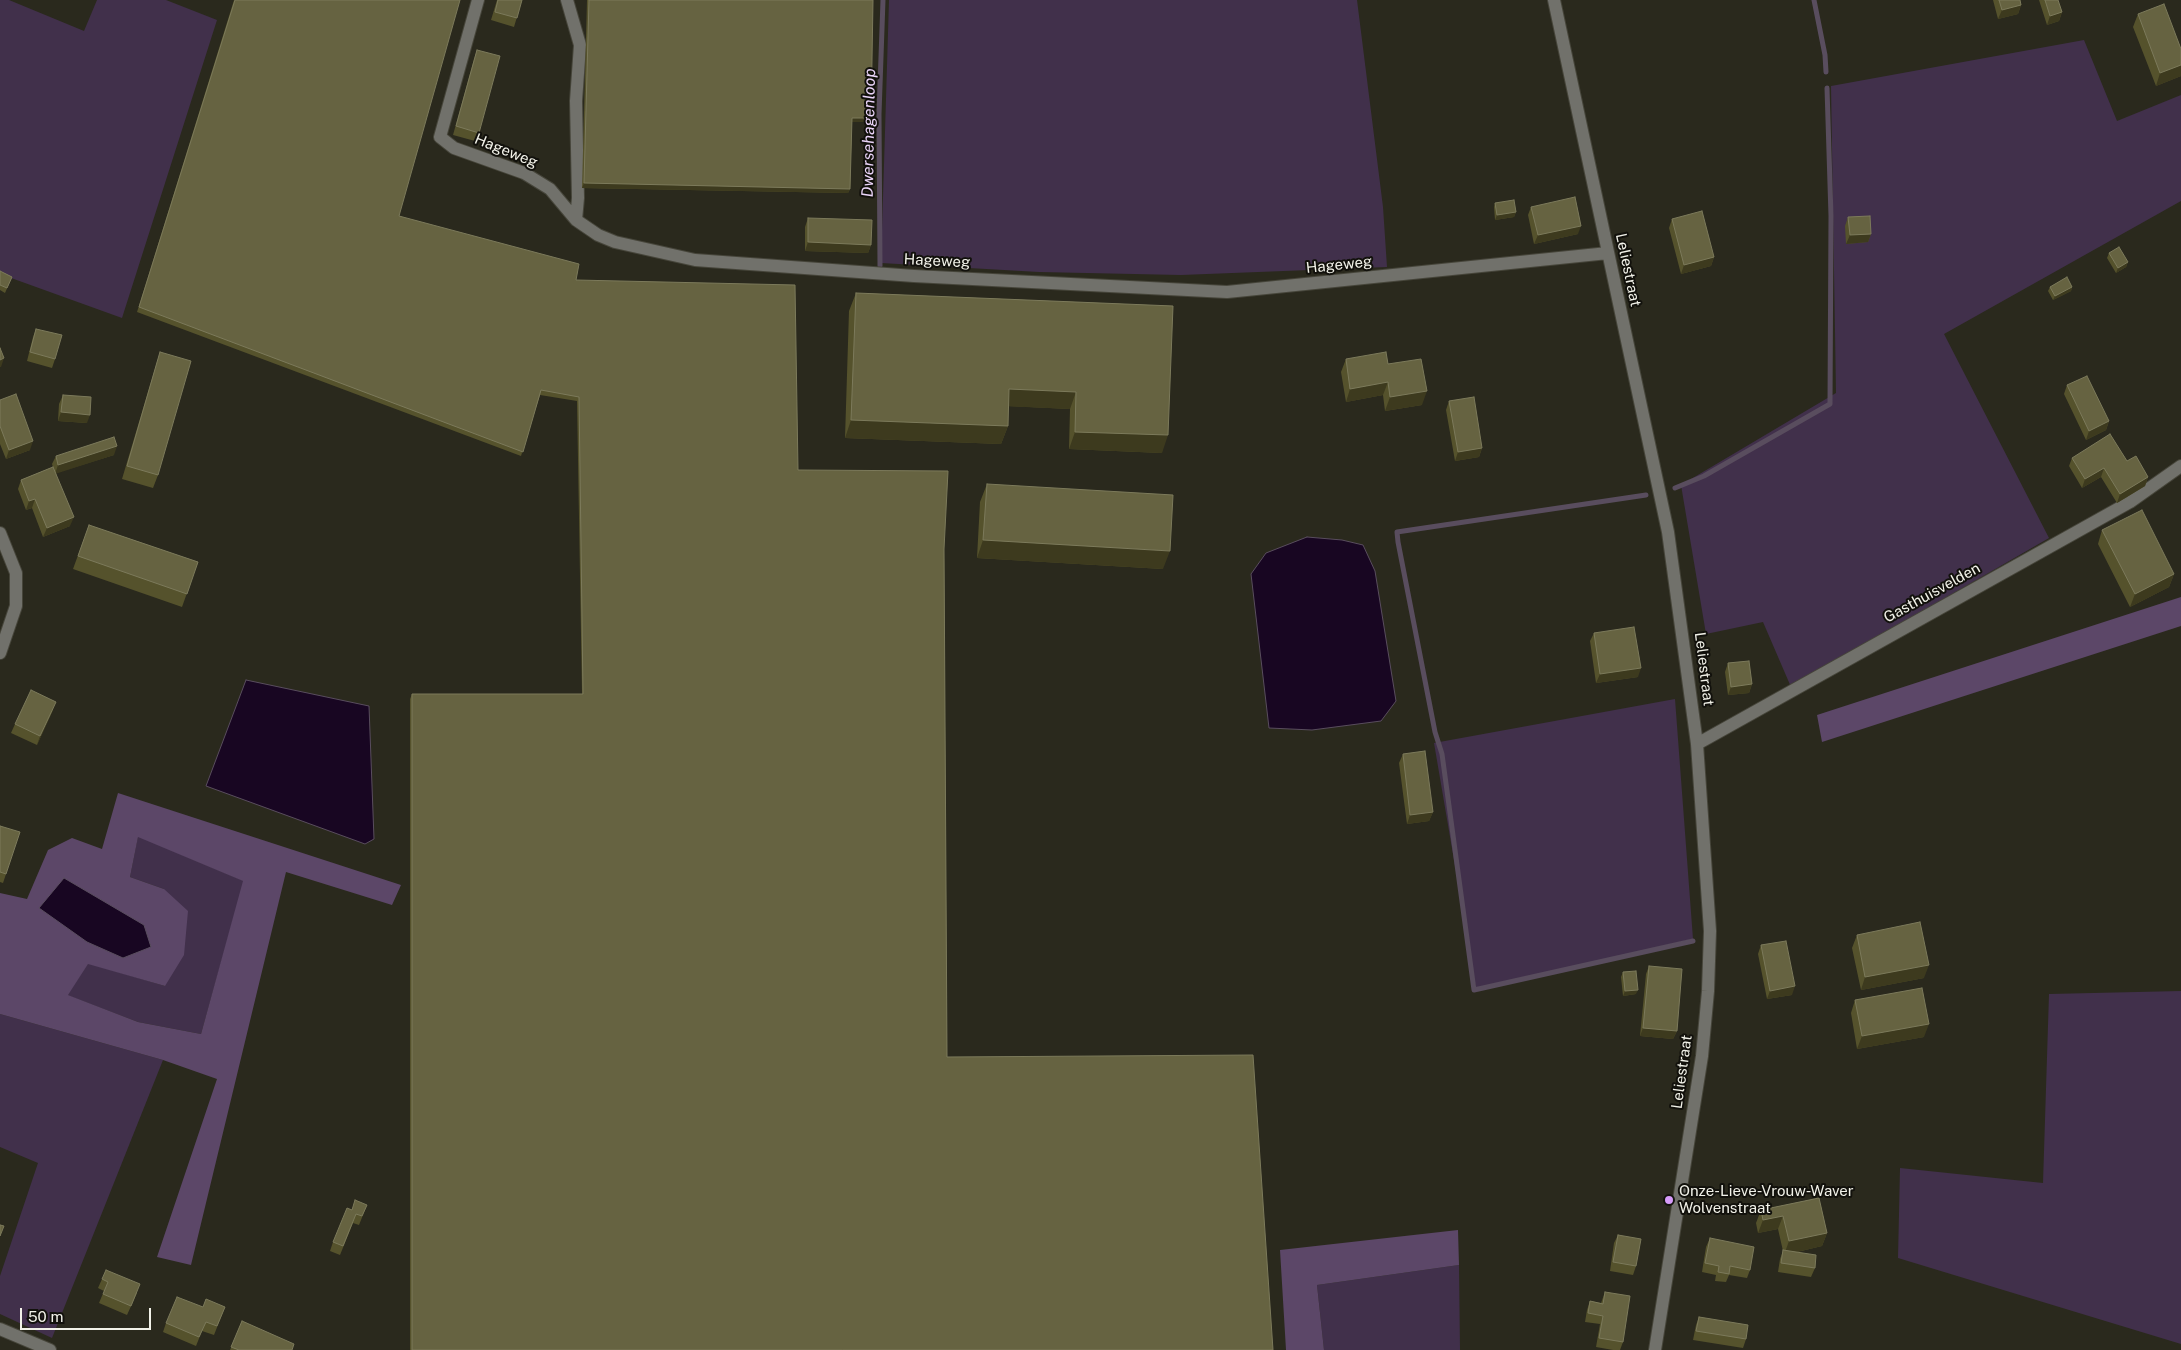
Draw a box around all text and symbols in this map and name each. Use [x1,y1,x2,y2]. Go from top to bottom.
water label: Dwersehagenloop [858,68,880,198]
street label: Hageweg [472,130,540,172]
street label: Leliestraat [1611,232,1645,308]
street label: Hageweg [903,250,971,272]
street label: Hageweg [1305,253,1373,277]
street label: Gasthuisvelden [1881,559,1983,627]
street label: Leliestraat [1691,631,1717,707]
street label: Leliestraat [1668,1034,1696,1110]
place label: Onze-Lieve-Vrouw-Waver Wolvenstraat [1679,1182,1854,1217]
marker: Onze-Lieve-Vrouw-Waver Wolvenstraat [1663,1194,1675,1206]
scale bar [22,1298,154,1330]
text: 50 m [28,1308,63,1325]

